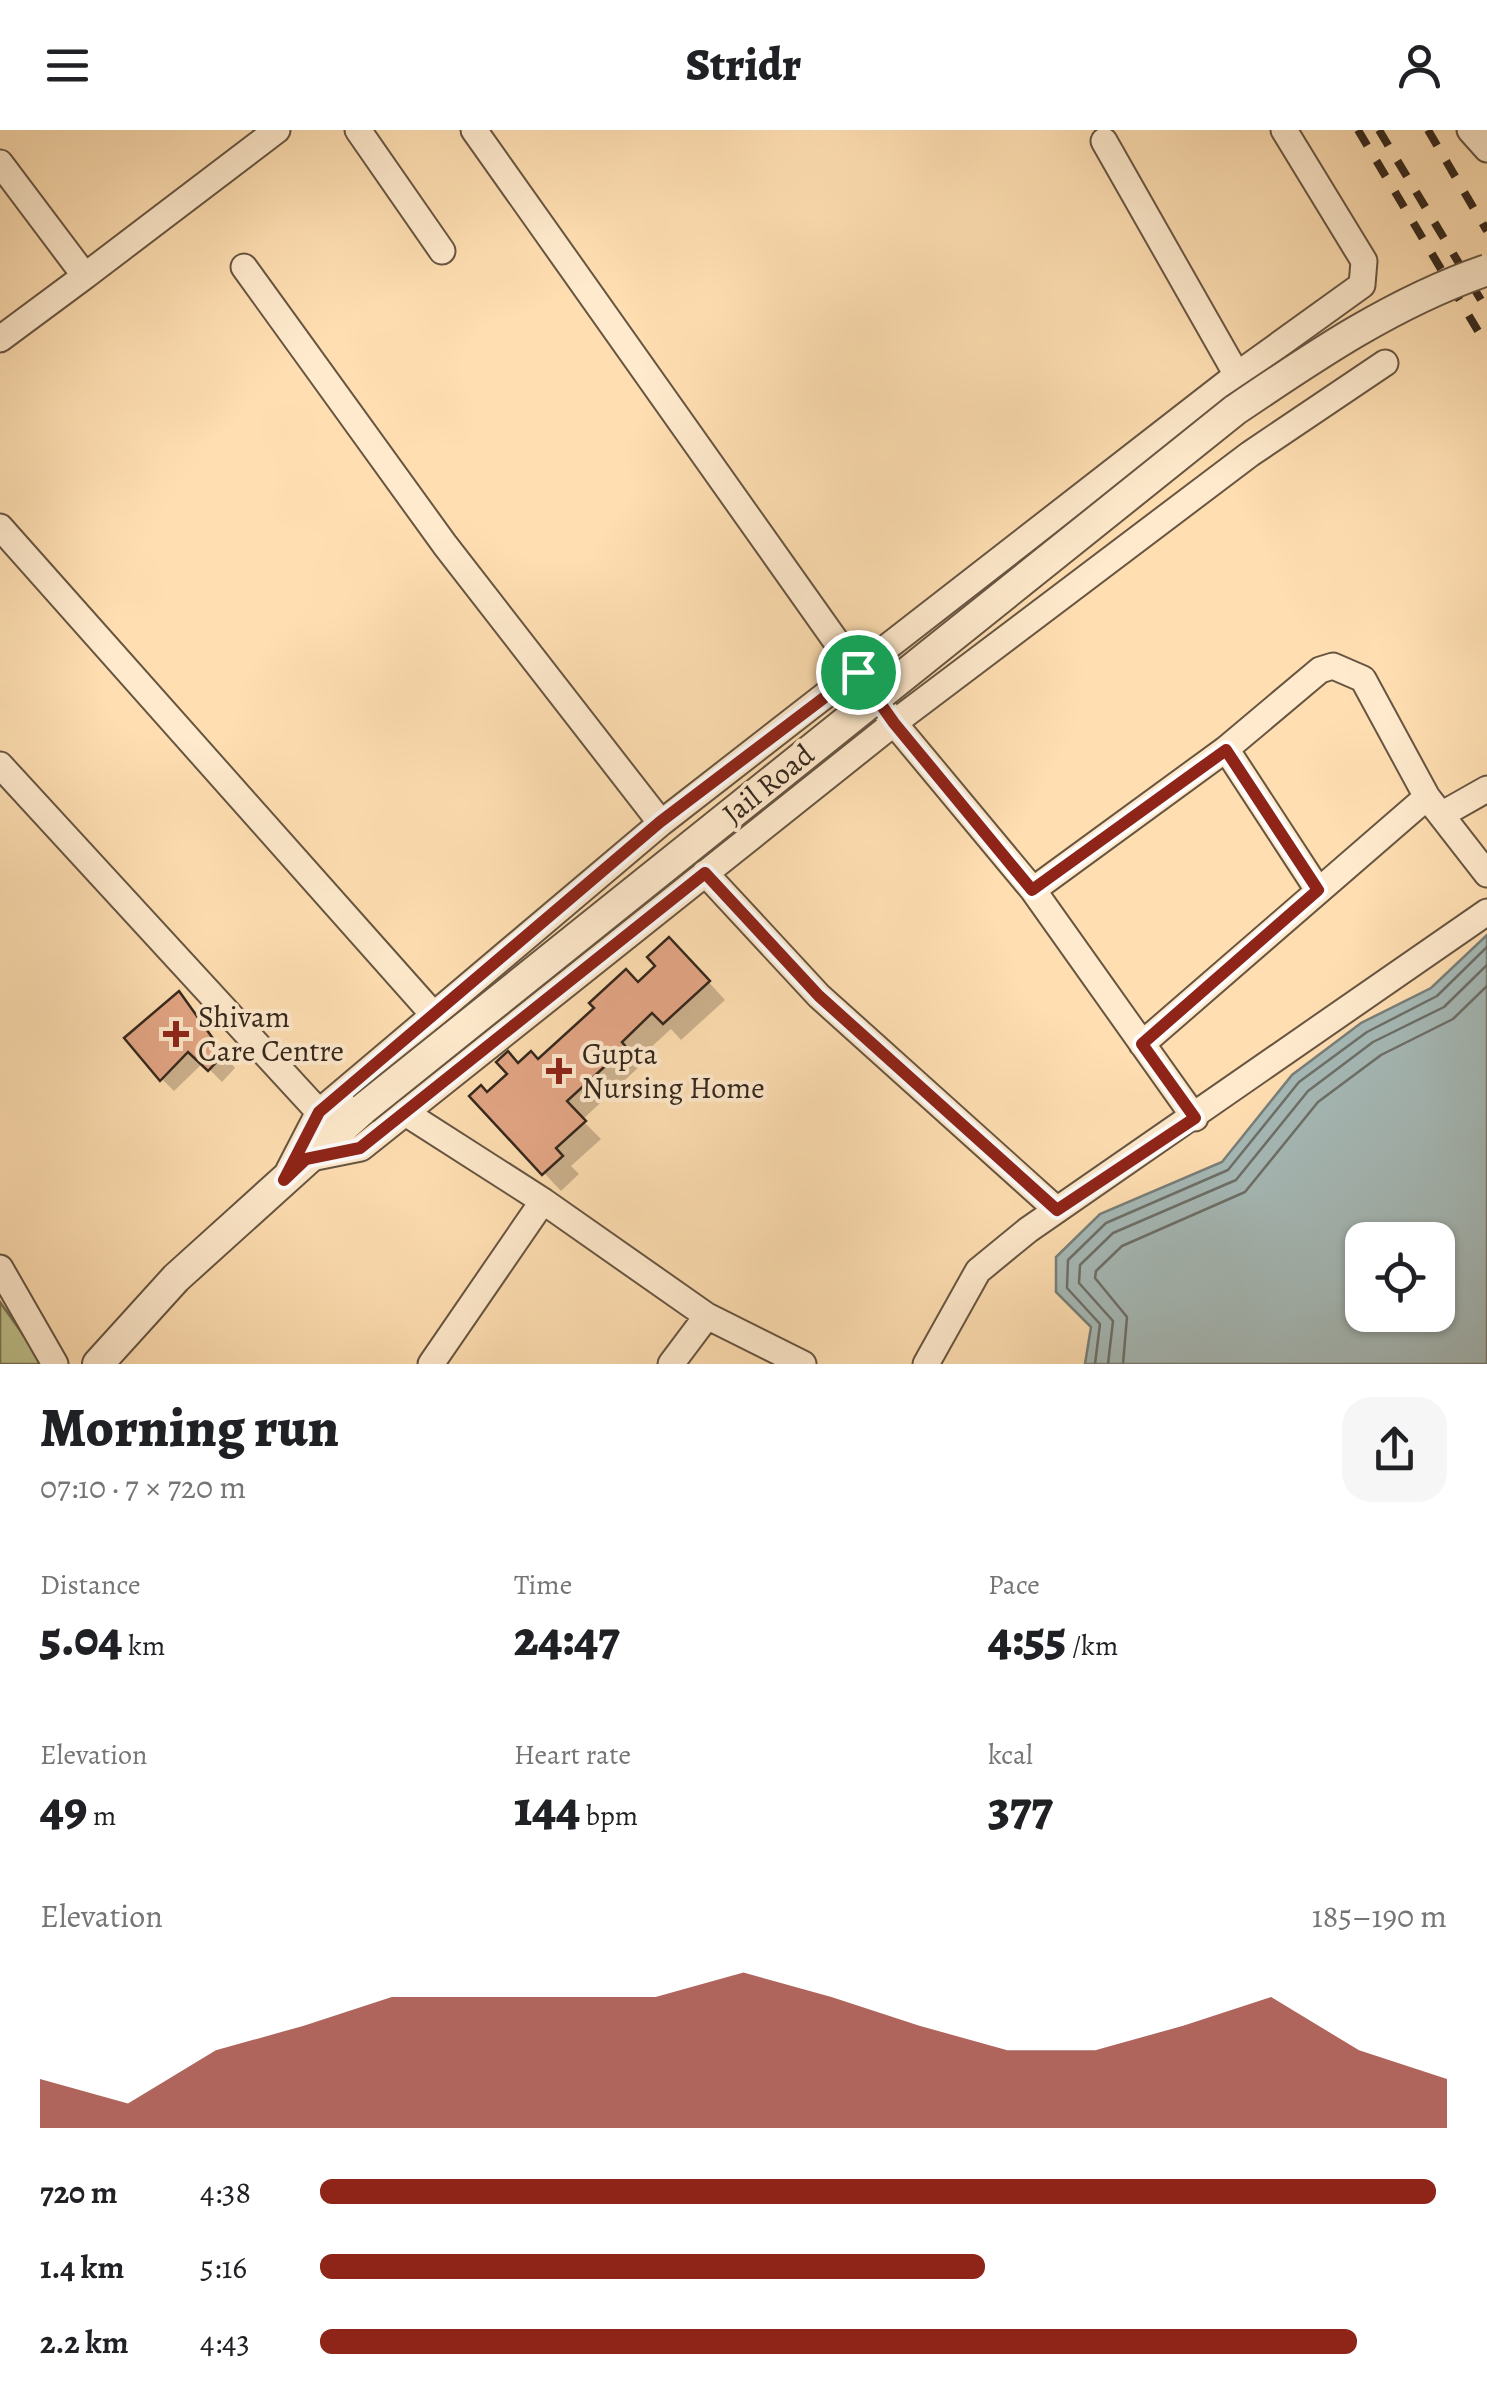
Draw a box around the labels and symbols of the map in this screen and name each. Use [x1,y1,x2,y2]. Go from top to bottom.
pin [816,630,901,715]
street label: Jail Road [714,734,823,833]
place label: Shivam Care Centre [198,997,344,1071]
marker: Shivam Care Centre [163,1021,189,1047]
place label: Gupta Nursing Home [582,1034,765,1108]
marker: Gupta Nursing Home [546,1058,572,1084]

